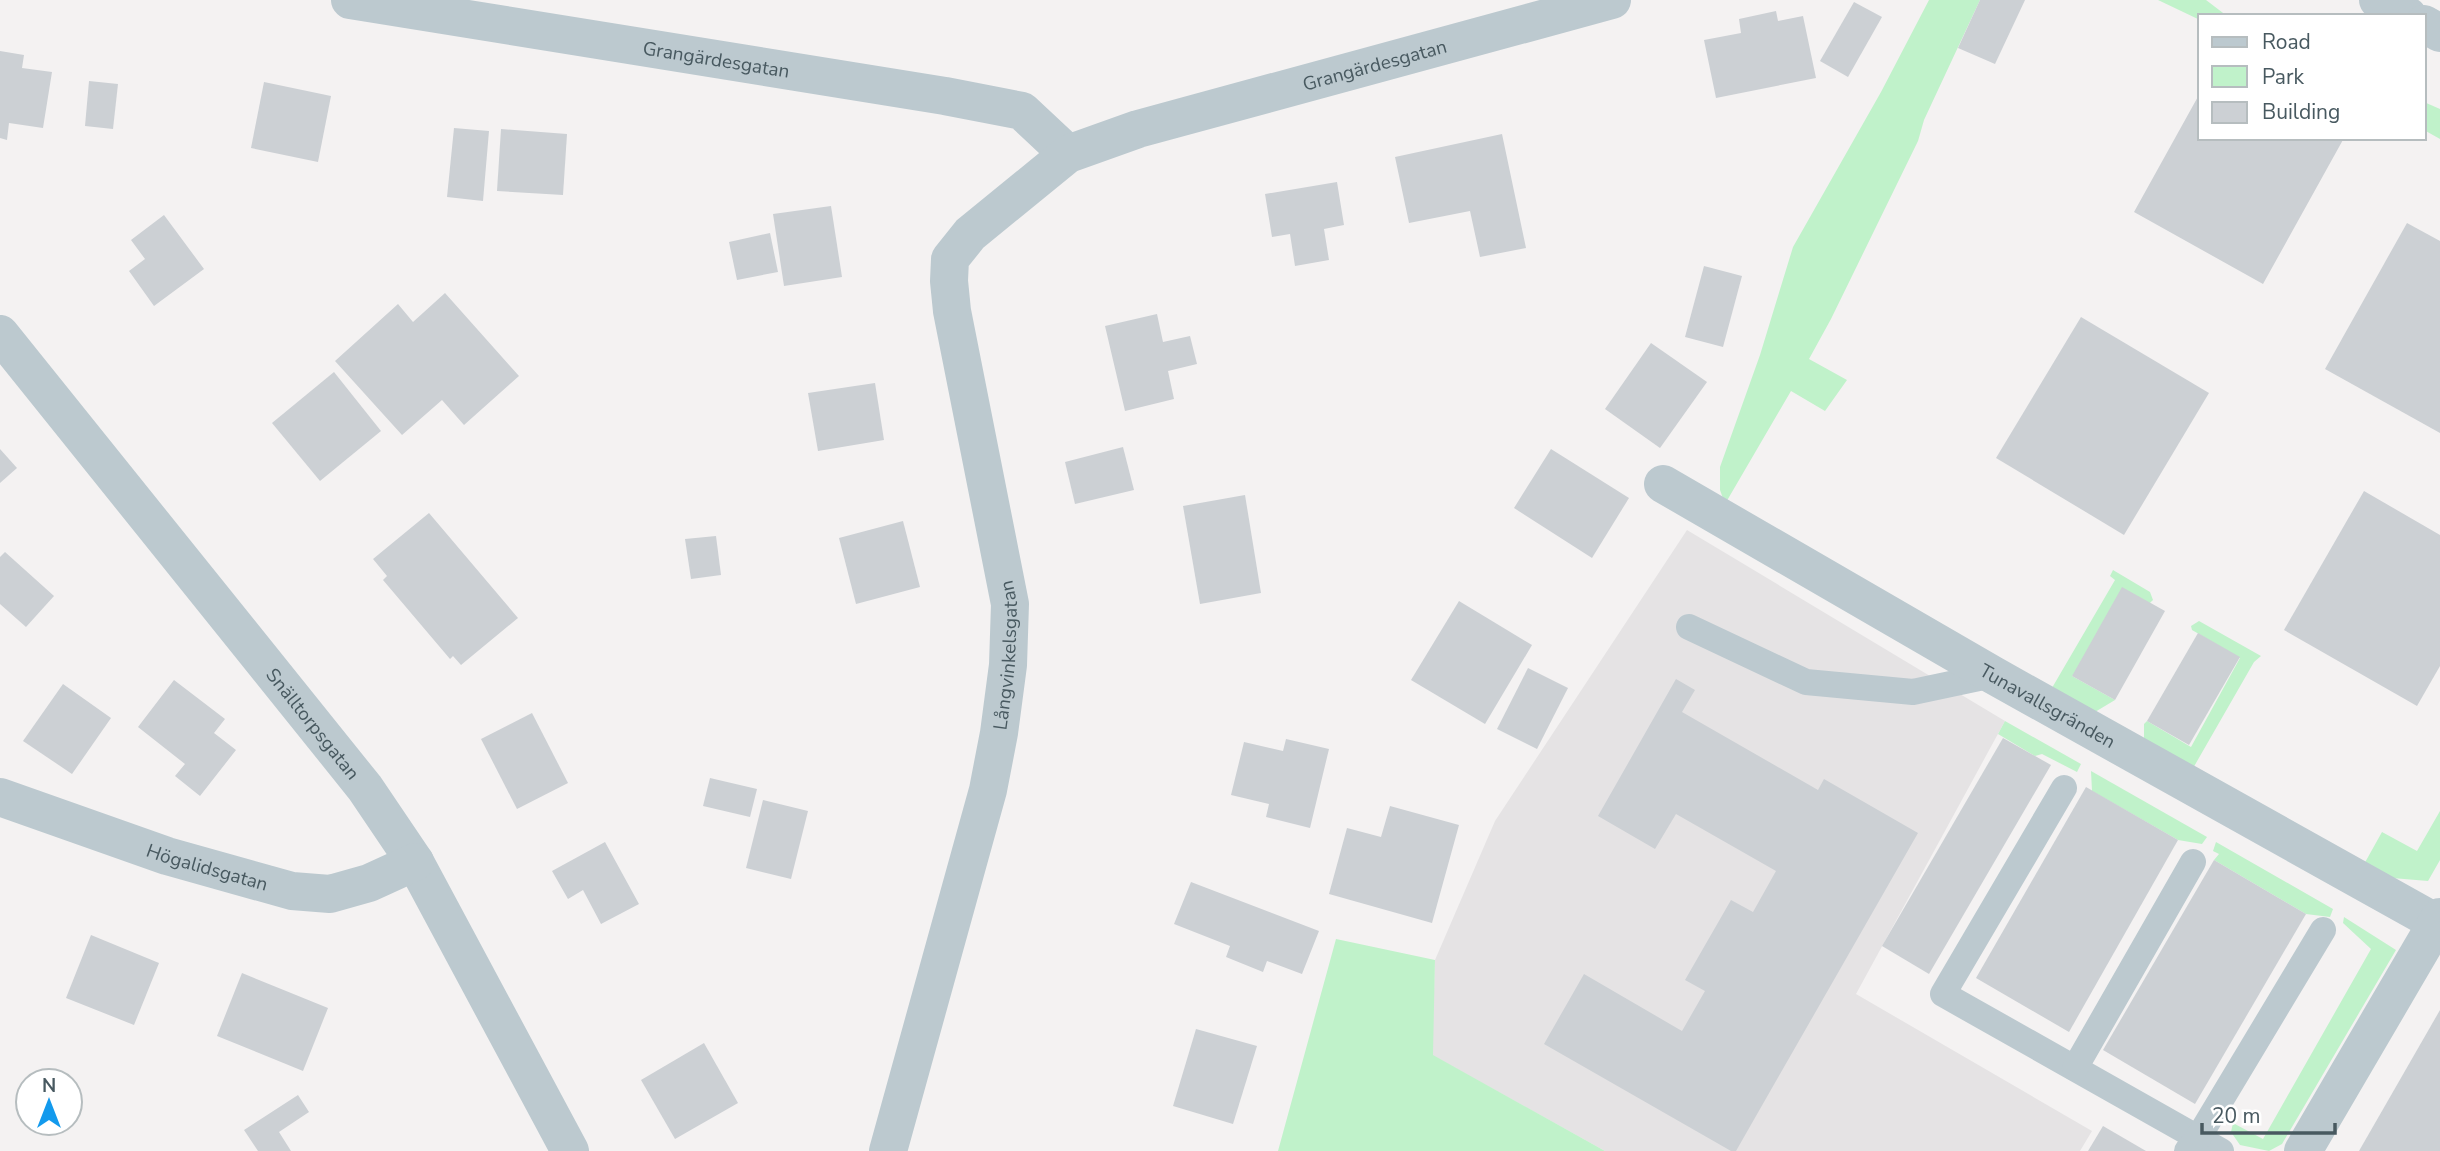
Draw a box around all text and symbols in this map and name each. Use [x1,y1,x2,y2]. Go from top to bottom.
legend [2198,14,2426,140]
text: Road [2262,28,2311,56]
street label: Grangärdesgatan [1300,34,1450,98]
street label: Grangärdesgatan [641,35,791,85]
text: Park [2262,63,2304,91]
text: Building [2262,98,2340,126]
street label: Långvinkelsgatan [988,578,1024,732]
street label: Tunavallsgränden [1974,658,2120,755]
street label: Snälltorpsgatan [260,663,365,786]
street label: Högalidsgatan [143,838,271,898]
north arrow [14,1067,84,1137]
text: N [42,1073,56,1099]
scale bar [2202,1092,2335,1136]
text: 20 m [2212,1102,2261,1130]

